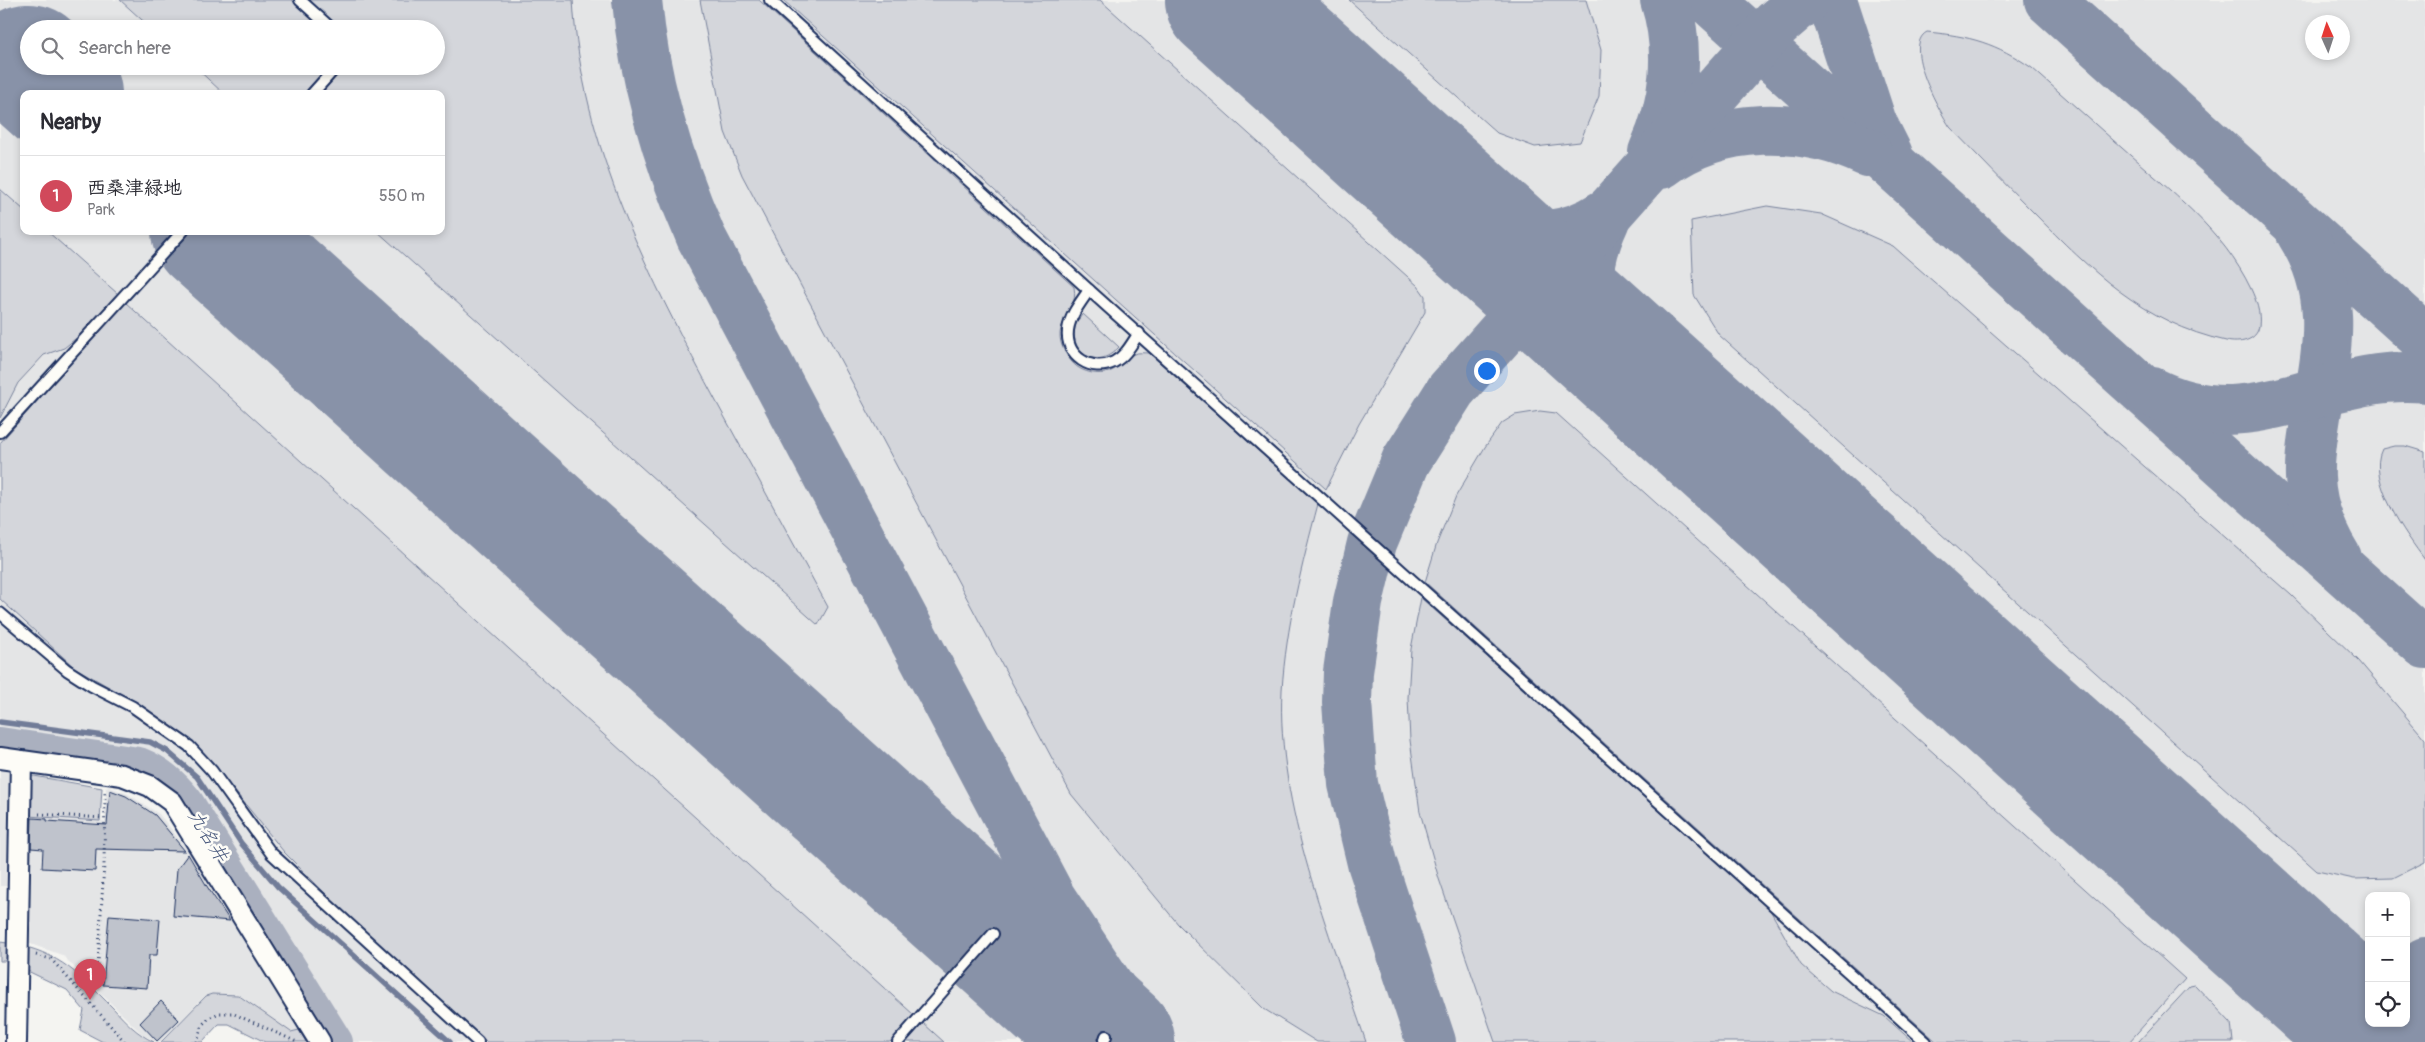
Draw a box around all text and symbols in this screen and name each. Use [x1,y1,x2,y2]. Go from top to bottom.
north arrow [2305,15,2350,60]
search box [20,20,445,75]
icon: search [38,34,66,62]
text: Search here [78,36,171,60]
text: Nearby [40,109,101,136]
text: 西桑津緑地 [87,176,182,200]
text: 1 [53,186,59,206]
text: 550 m [379,186,425,206]
text: Park [87,200,115,220]
your location [1474,358,1500,384]
water label: 九名井 [183,805,234,867]
map controls [2365,892,2410,1027]
button: + [2365,892,2410,937]
button: − [2365,937,2410,982]
pin: 1 [74,959,106,1000]
button: locate [2365,982,2410,1027]

